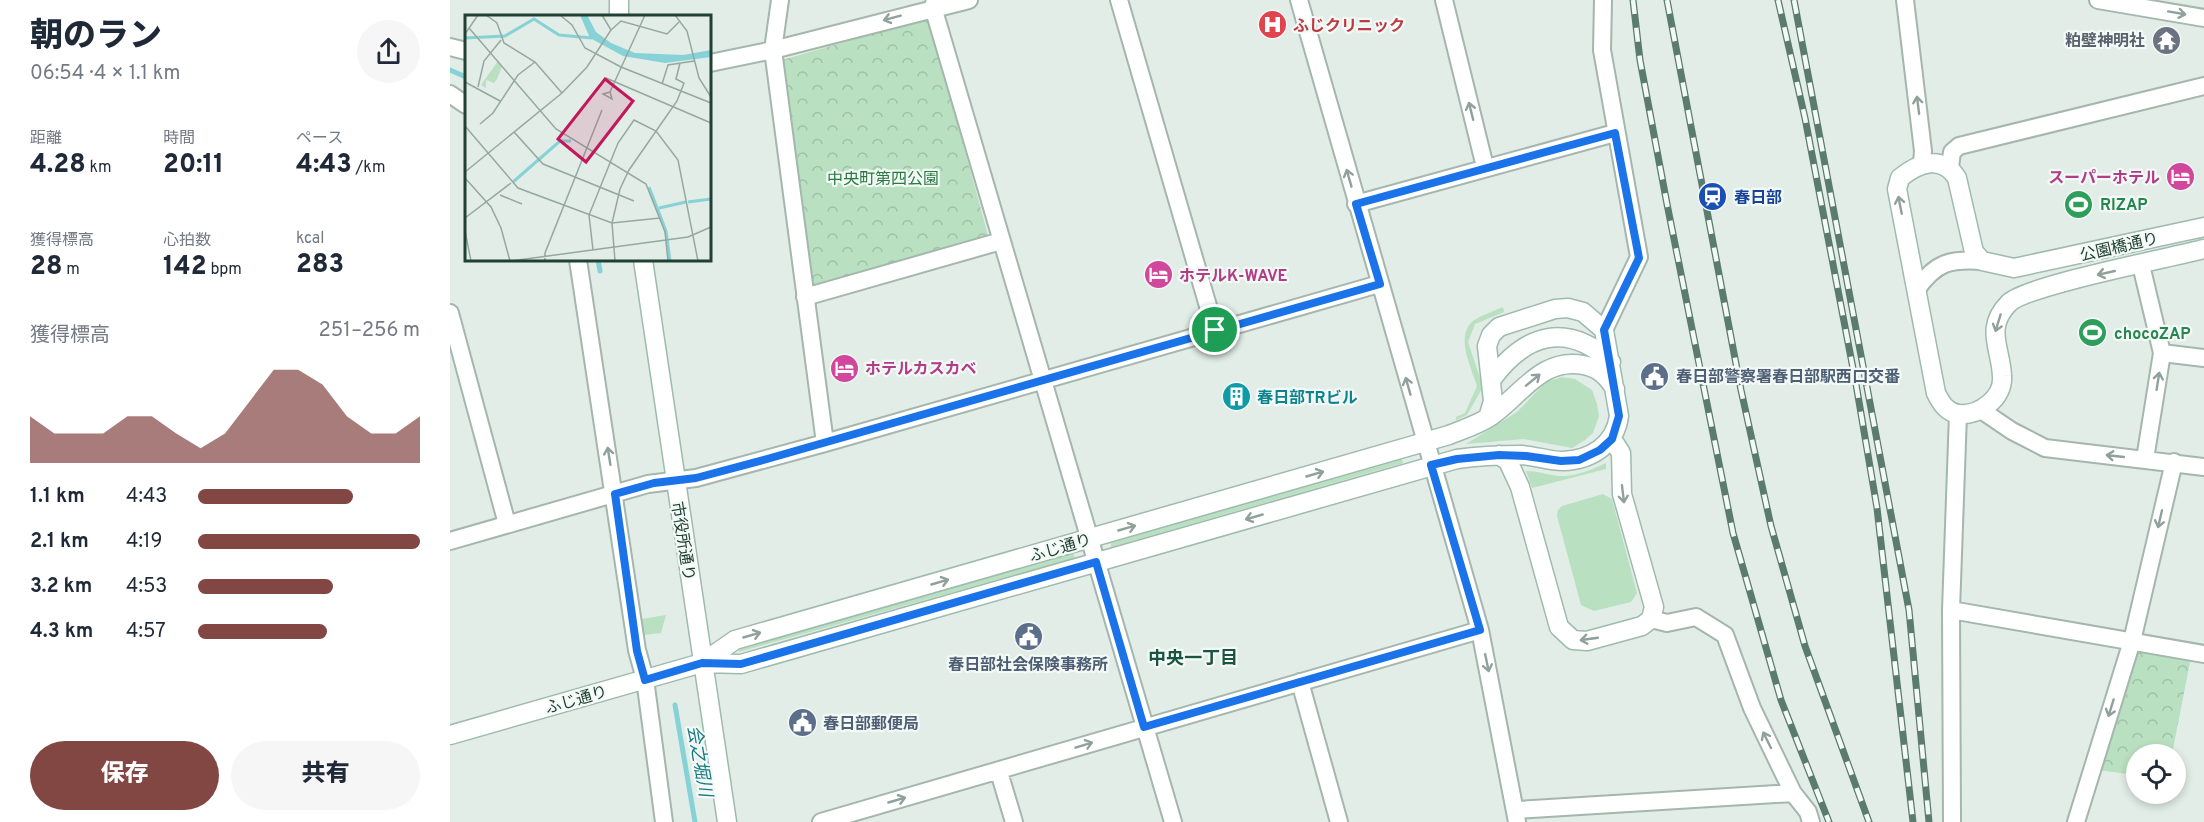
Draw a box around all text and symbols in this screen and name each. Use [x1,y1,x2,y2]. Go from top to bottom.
one-way arrow [2166,8,2186,19]
hospital icon: ふじクリニック [1256,9,1288,41]
one-way arrow [883,13,902,25]
inset map [465,15,711,261]
text: 朝のラン [30,17,162,59]
place label: ふじクリニック [1293,17,1405,37]
button: share [357,20,420,83]
temple icon: 粕壁神明社 [2150,24,2182,56]
place label: 粕壁神明社 [2065,31,2145,52]
text: 06:54 · 4 × 1.1 km [30,61,180,87]
one-way arrow [1912,96,1923,115]
one-way arrow [1465,101,1477,120]
text: 距離 [30,129,62,149]
text: 時間 [163,129,195,149]
text: ペース [296,129,343,149]
text: 4.28 [30,149,86,182]
text: 20:11 [163,149,224,182]
text: 4:43 [296,149,352,182]
text: km [86,158,112,178]
text: /km [352,158,385,178]
hotel icon: スーパーホテル [2165,161,2197,193]
one-way arrow [1343,169,1354,188]
place label: スーパーホテル [2048,169,2160,189]
park label: 中央町第四公園 [827,170,939,190]
station icon: 春日部 [1697,181,1729,213]
sports icon: RIZAP [2063,188,2095,220]
place label: 春日部 [1734,189,1782,209]
one-way arrow [1894,195,1905,215]
place label: RIZAP [2100,196,2148,216]
text: kcal [296,229,324,249]
street label: 公園橋通り [2078,229,2161,267]
text: 獲得標高 [30,231,94,251]
text: 心拍数 [163,231,211,251]
text: 283 [296,249,344,282]
text: 28 [30,251,62,284]
text: 142 [163,251,207,284]
hotel icon: ホテルK-WAVE [1142,259,1174,291]
text: m [62,260,80,280]
text: bpm [207,260,242,280]
place label: ホテルK-WAVE [1179,267,1288,287]
one-way arrow [2097,268,2116,280]
pin [1189,304,1240,355]
icon: arrive [1198,313,1231,346]
one-way arrow [1992,313,2003,332]
sports icon: chocoZAP [2077,317,2109,349]
text: 251–256 m [319,318,420,344]
text: 獲得標高 [30,323,110,349]
place label: chocoZAP [2114,325,2191,345]
hotel icon: ホテルカスカベ [828,352,860,384]
place label: ホテルカスカベ [865,360,977,380]
public building icon: 春日部警察署春日部駅西口交番 [1639,360,1671,392]
place label: 春日部警察署春日部駅西口交番 [1676,368,1900,388]
one-way arrow [2152,371,2163,391]
one-way arrow [1525,373,1541,386]
one-way arrow [1402,376,1413,395]
building icon: 春日部TRビル [1220,381,1252,413]
place label: 春日部TRビル [1257,389,1358,409]
one-way arrow [604,447,615,466]
one-way arrow [2106,450,2126,461]
one-way arrow [1305,467,1324,479]
text: 1.1 km [30,484,85,510]
text: 4:43 [126,484,167,510]
one-way arrow [1618,484,1629,504]
street label: 市役所通り [666,500,698,582]
one-way arrow [2154,510,2166,529]
one-way arrow [1245,511,1264,523]
one-way arrow [1117,522,1136,533]
text: 2.1 km [30,529,89,555]
text: 4:19 [126,529,162,555]
street label: ふじ通り [1027,530,1094,567]
text: 3.2 km [30,574,92,600]
text: 4:53 [126,574,167,600]
one-way arrow [930,576,949,587]
text: 4.3 km [30,619,93,645]
text: 4:57 [126,619,166,645]
public building icon: 春日部社会保険事務所 [1012,620,1044,652]
one-way arrow [742,629,761,640]
one-way arrow [1580,634,1599,645]
district label: 中央一丁目 [1148,648,1238,671]
one-way arrow [1481,653,1493,672]
place label: 春日部社会保険事務所 [948,655,1108,676]
street label: ふじ通り [543,682,610,719]
one-way arrow [2105,698,2116,717]
public building icon: 春日部郵便局 [786,707,818,739]
place label: 春日部郵便局 [823,715,919,735]
water label: 会之堀川 [681,724,716,801]
one-way arrow [1761,731,1772,749]
one-way arrow [1074,739,1093,750]
button: 保存 [30,741,219,810]
button: 共有 [231,741,420,810]
map controls [2126,744,2186,804]
button: locate [2126,744,2186,804]
one-way arrow [887,794,906,805]

